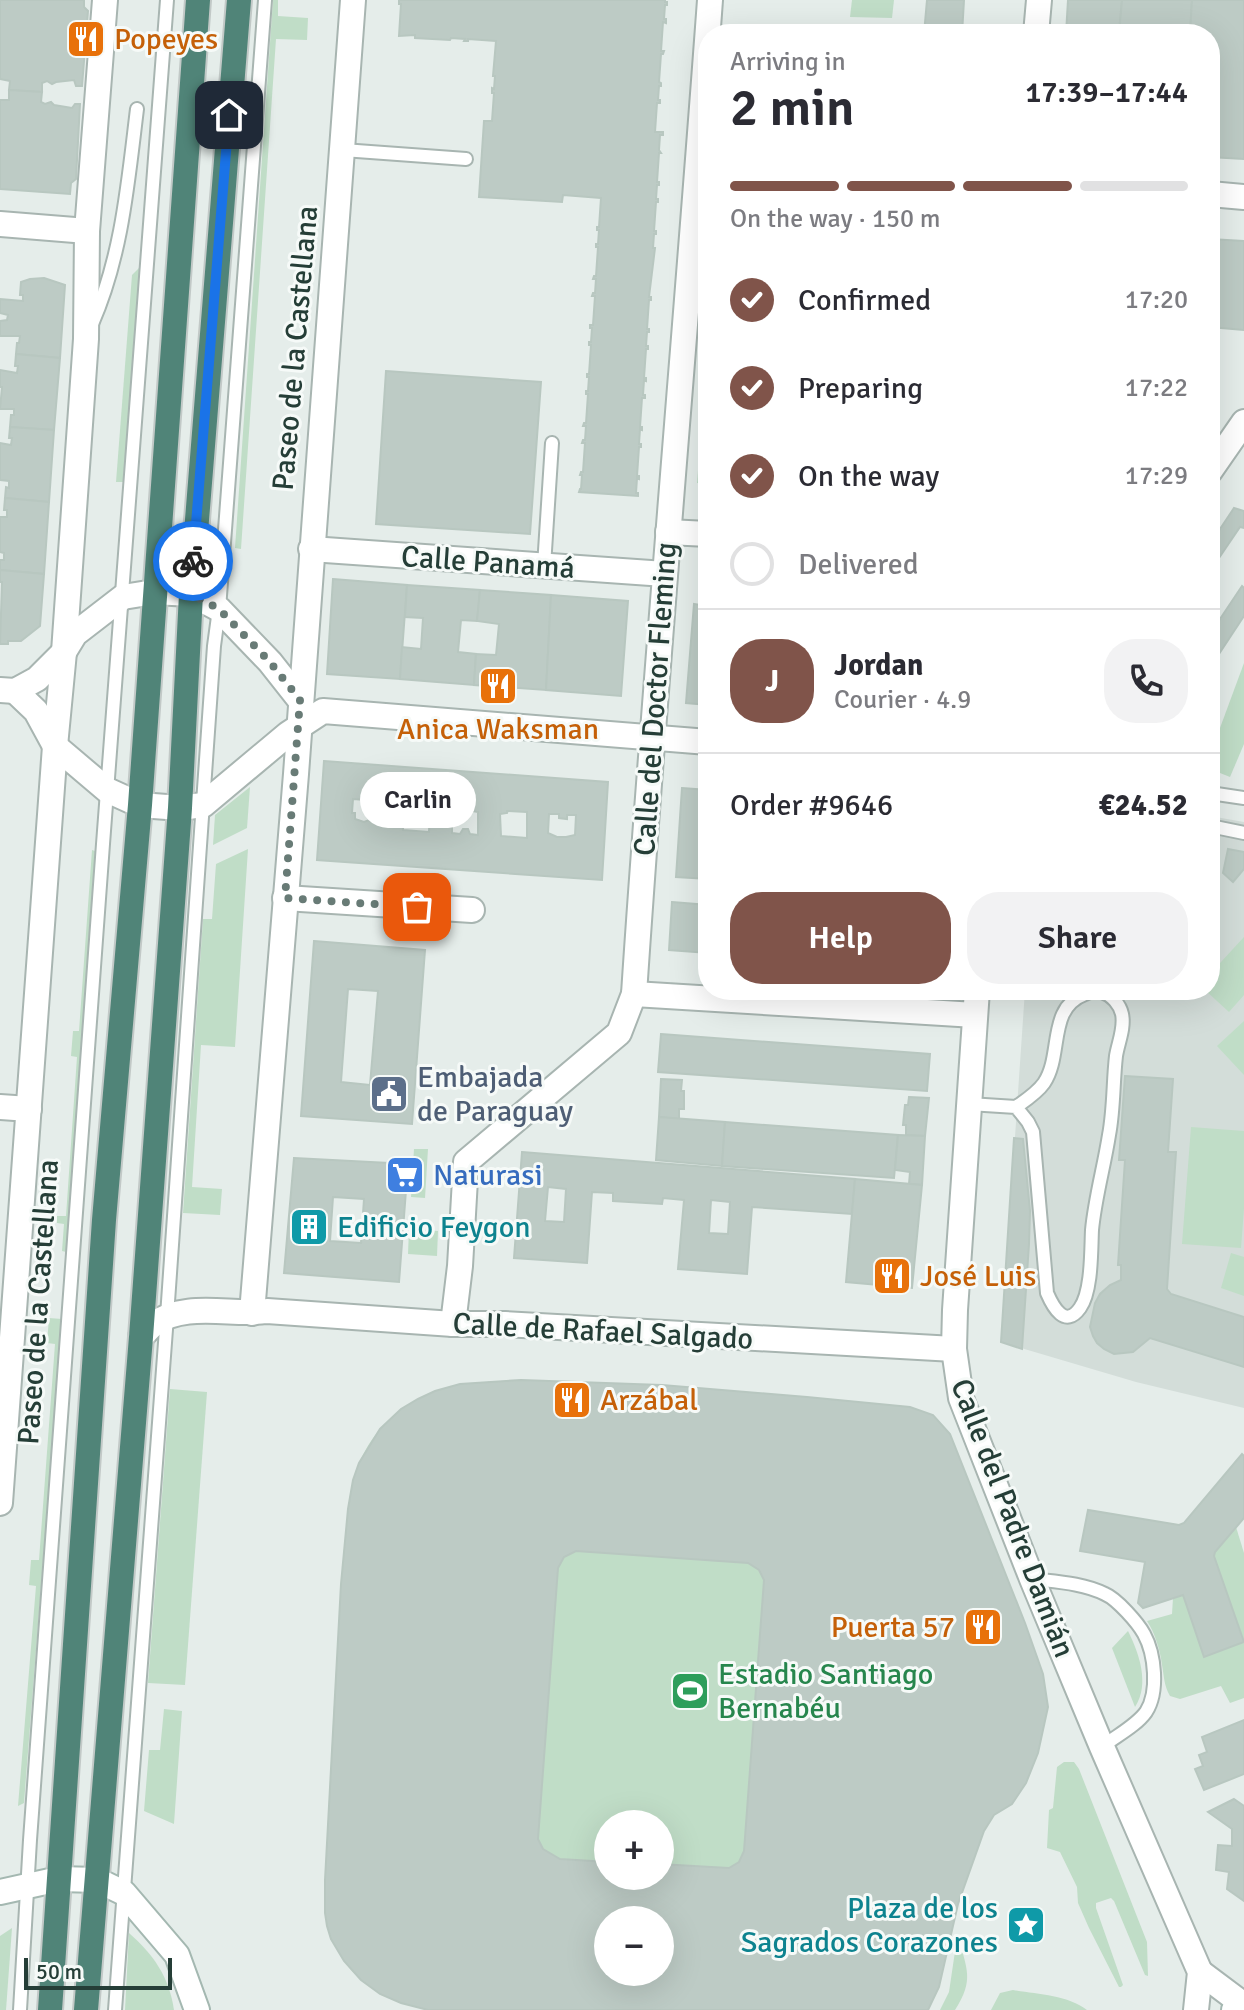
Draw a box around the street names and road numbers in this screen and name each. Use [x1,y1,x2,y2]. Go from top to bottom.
street label: Paseo de la Castellana [265,204,326,492]
street label: Calle Panamá [400,538,576,587]
street label: Calle del Doctor Fleming [626,541,685,857]
street label: Paseo de la Castellana [10,1158,67,1446]
street label: Calle de Rafael Salgado [452,1305,754,1358]
street label: Calle del Padre Damián [942,1374,1083,1663]

